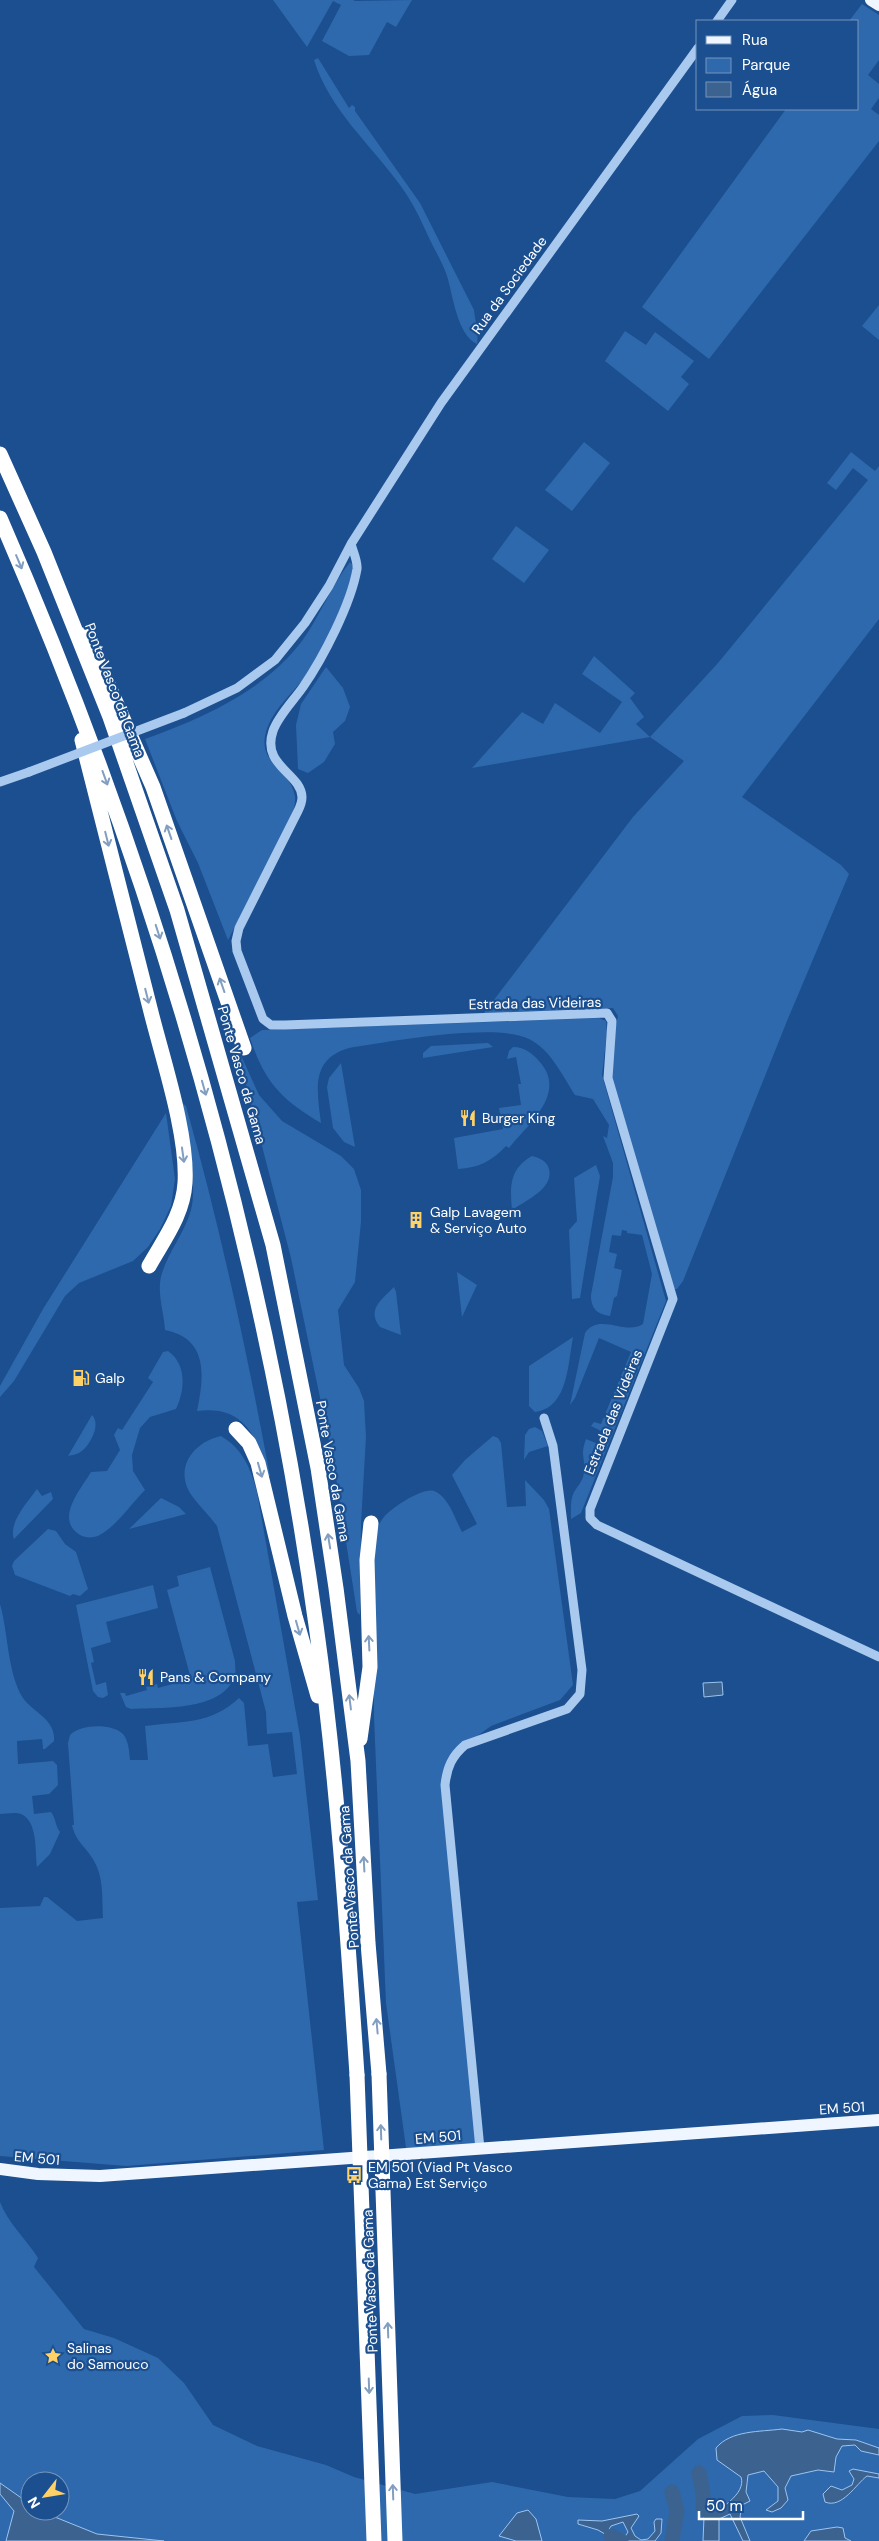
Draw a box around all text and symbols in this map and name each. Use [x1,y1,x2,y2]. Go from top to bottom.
legend [696,20,859,110]
text: Rua [742,30,768,50]
text: Parque [742,55,790,75]
text: Água [742,80,777,100]
street label: Rua da Sociedade [467,232,551,337]
one-way arrow [15,554,25,569]
street label: Ponte Vasco da Gama [81,620,149,760]
one-way arrow [101,770,110,786]
one-way arrow [164,825,173,840]
one-way arrow [103,830,112,846]
one-way arrow [154,924,163,939]
one-way arrow [217,978,226,994]
one-way arrow [142,988,152,1004]
street label: Estrada das Videiras [468,993,602,1013]
street label: Ponte Vasco da Gama [214,1004,270,1146]
one-way arrow [200,1079,210,1095]
restaurant icon: Burger King [458,1108,478,1128]
place label: Burger King [482,1109,555,1127]
one-way arrow [178,1146,188,1162]
place label: Galp Lavagem & Serviço Auto [430,1203,527,1237]
building icon: Galp Lavagem & Serviço Auto [406,1210,426,1230]
street label: Estrada das Videiras [580,1347,646,1477]
fuel station icon: Galp [71,1368,91,1388]
place label: Galp [95,1369,125,1387]
street label: Ponte Vasco da Gama [312,1399,354,1543]
one-way arrow [255,1462,265,1478]
one-way arrow [324,1533,334,1549]
one-way arrow [294,1620,303,1636]
one-way arrow [364,1635,373,1651]
restaurant icon: Pans & Company [136,1667,156,1687]
place label: Pans & Company [160,1668,271,1686]
one-way arrow [345,1694,355,1710]
street label: Ponte Vasco da Gama [335,1805,363,1949]
one-way arrow [359,1856,368,1872]
one-way arrow [372,2018,381,2034]
street label: EM 501 [818,2097,866,2119]
one-way arrow [377,2125,386,2141]
street label: EM 501 [414,2126,462,2148]
street label: EM 501 [13,2147,61,2169]
place label: EM 501 (Viad Pt Vasco Gama) Est Serviço [368,2158,513,2192]
bus stop icon: EM 501 (Viad Pt Vasco Gama) Est Serviço [344,2165,364,2185]
street label: Ponte Vasco da Gama [359,2209,381,2353]
one-way arrow [384,2322,393,2338]
place label: Salinas do Samouco [67,2339,149,2373]
place icon: Salinas do Samouco [43,2346,63,2366]
one-way arrow [364,2378,374,2394]
north arrow [20,2471,70,2521]
one-way arrow [389,2485,398,2501]
scale bar [699,2488,803,2520]
text: N [24,2494,44,2512]
text: 50 m [706,2496,743,2516]

